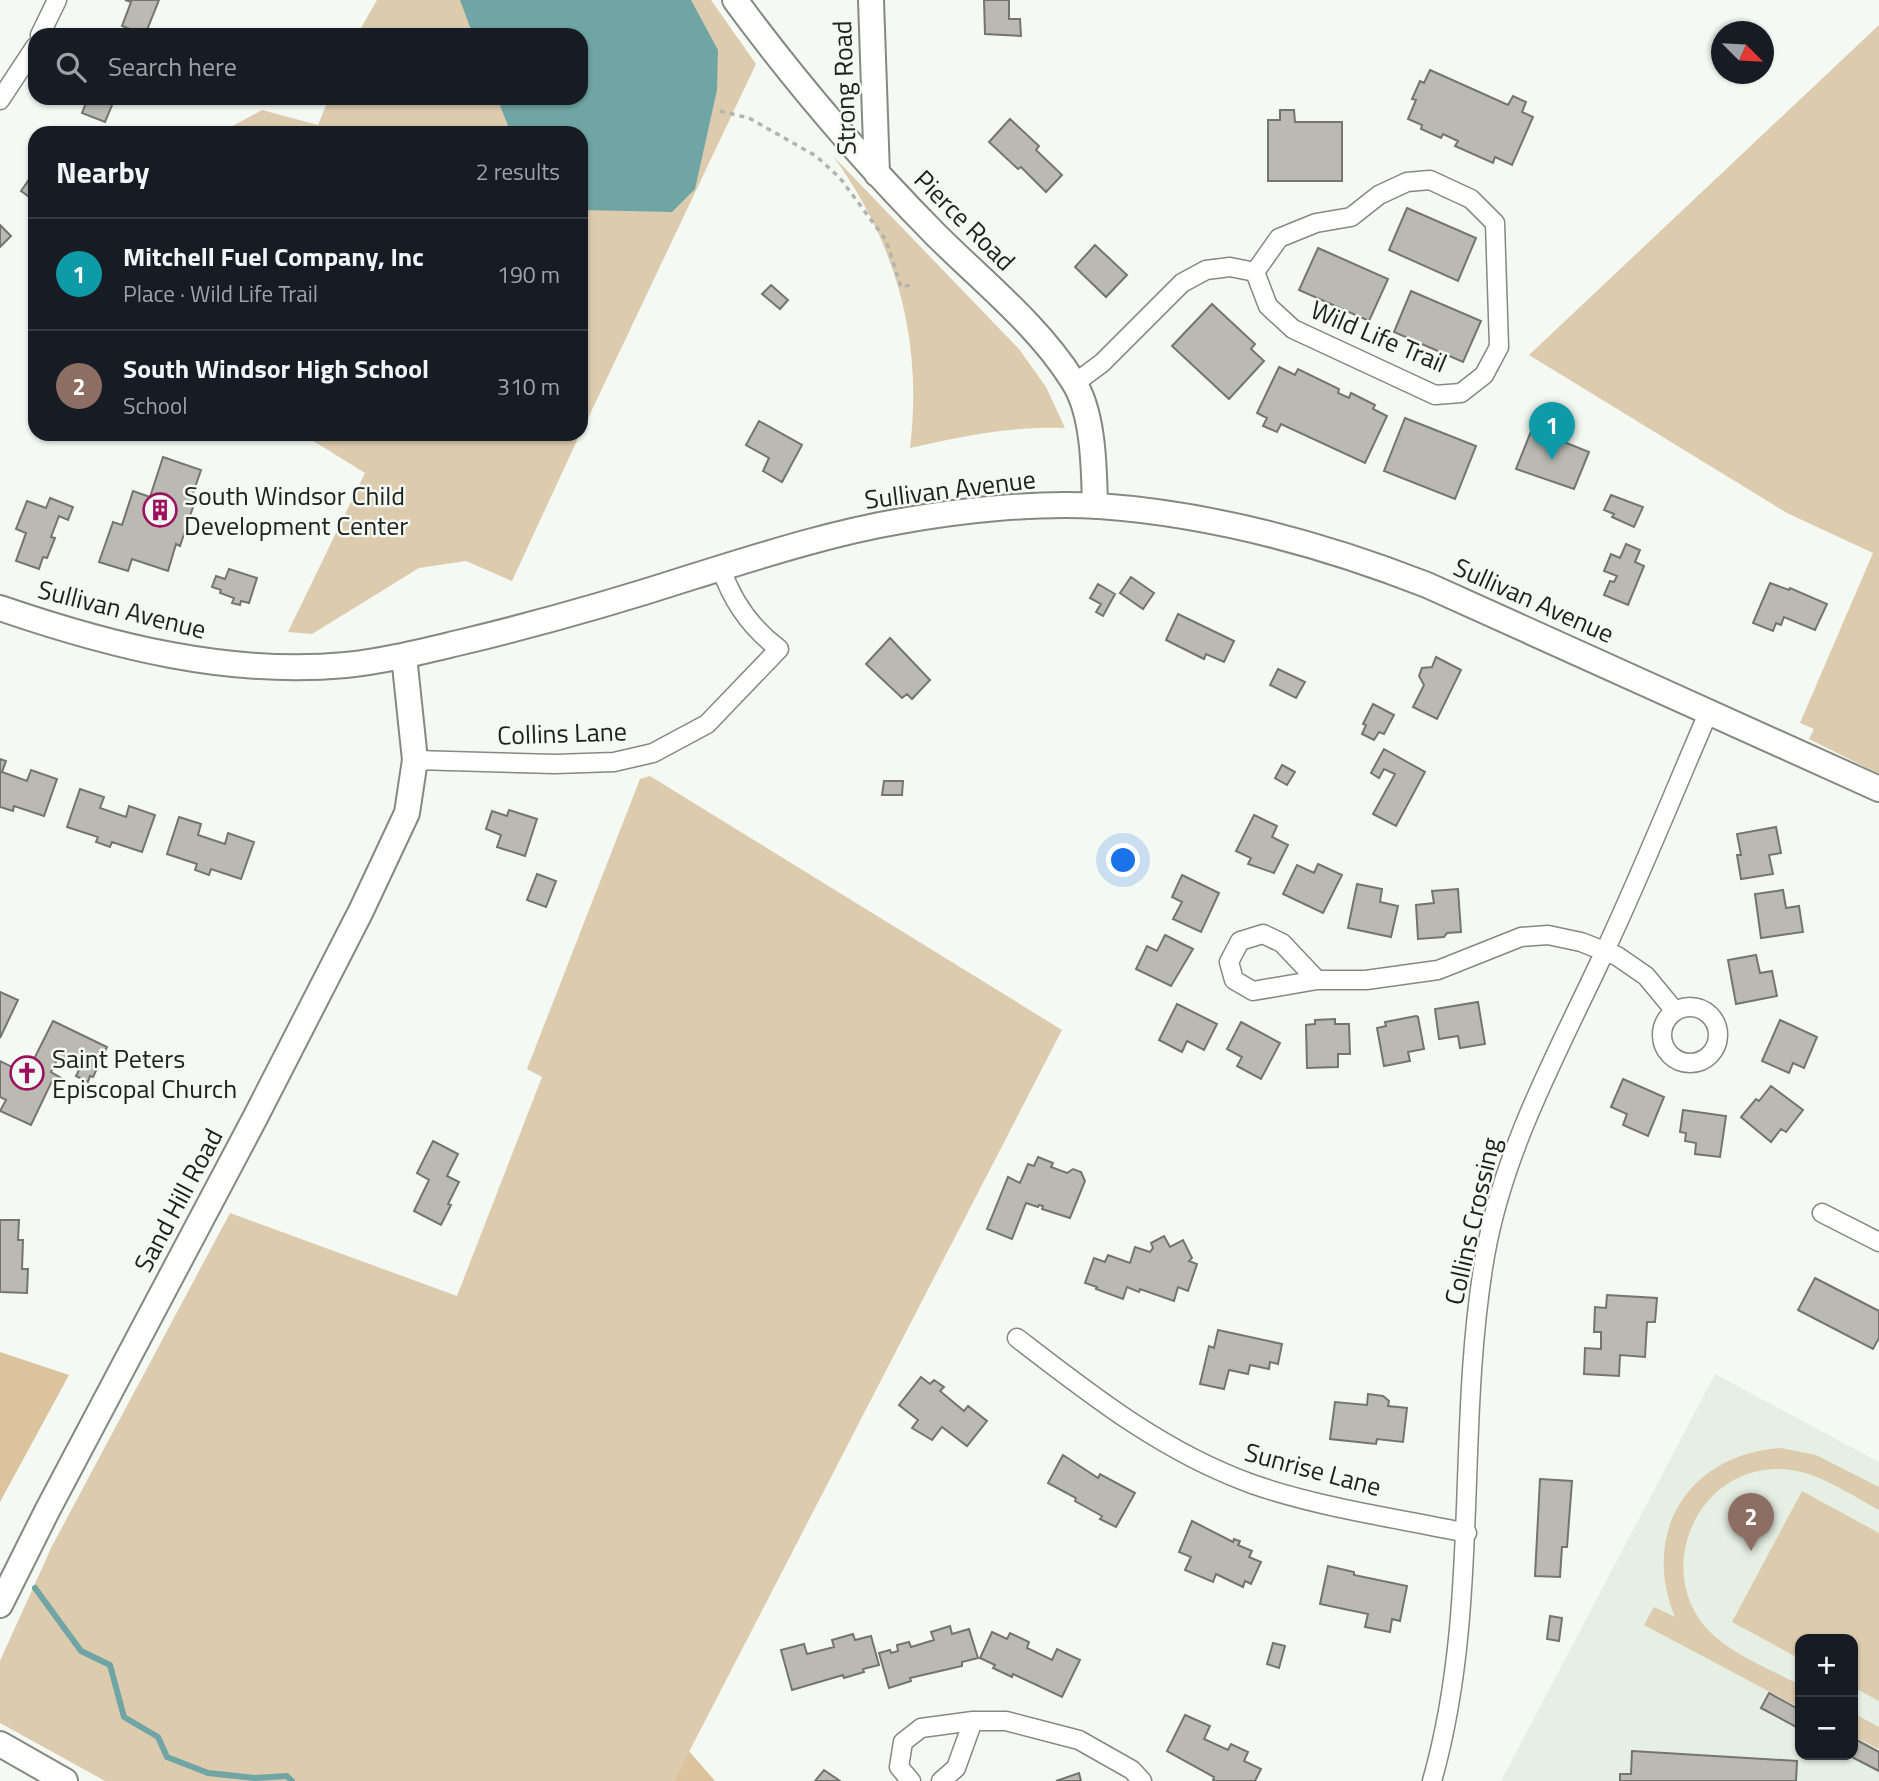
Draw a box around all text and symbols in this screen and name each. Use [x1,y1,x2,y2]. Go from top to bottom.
street label: Strong Road [822,20,866,156]
north arrow [1711,21,1774,84]
search box [28,28,588,105]
text: Search here [108,47,237,86]
icon: search [52,48,90,86]
text: Nearby [56,149,149,195]
text: 2 results [476,154,560,189]
street label: Pierce Road [905,160,1025,280]
text: Mitchell Fuel Company, Inc [123,237,424,276]
text: 1 [73,257,85,292]
text: 190 m [497,257,560,292]
text: Place · Wild Life Trail [123,276,318,311]
street label: Wild Life Trail [1305,290,1453,382]
text: South Windsor High School [123,349,429,388]
text: 2 [73,369,85,404]
text: 310 m [497,369,560,404]
text: School [123,388,187,423]
pin: 1 [1529,402,1575,460]
street label: Sullivan Avenue [862,459,1038,519]
place label: South Windsor Child Development Center [184,476,408,545]
building icon: South Windsor Child Development Center [141,491,179,529]
street label: Sullivan Avenue [1448,547,1620,653]
street label: Sullivan Avenue [34,569,210,649]
street label: Collins Lane [497,711,627,755]
your location [1106,843,1140,877]
place label: Saint Peters Episcopal Church [52,1039,237,1108]
church icon: Saint Peters Episcopal Church [8,1054,46,1092]
street label: Sand Hill Road [124,1121,232,1279]
street label: Collins Crossing [1434,1133,1510,1309]
street label: Sunrise Lane [1240,1432,1386,1506]
pin: 2 [1728,1493,1774,1551]
map controls [1795,1634,1858,1760]
button: + [1795,1634,1858,1697]
button: − [1795,1697,1858,1760]

